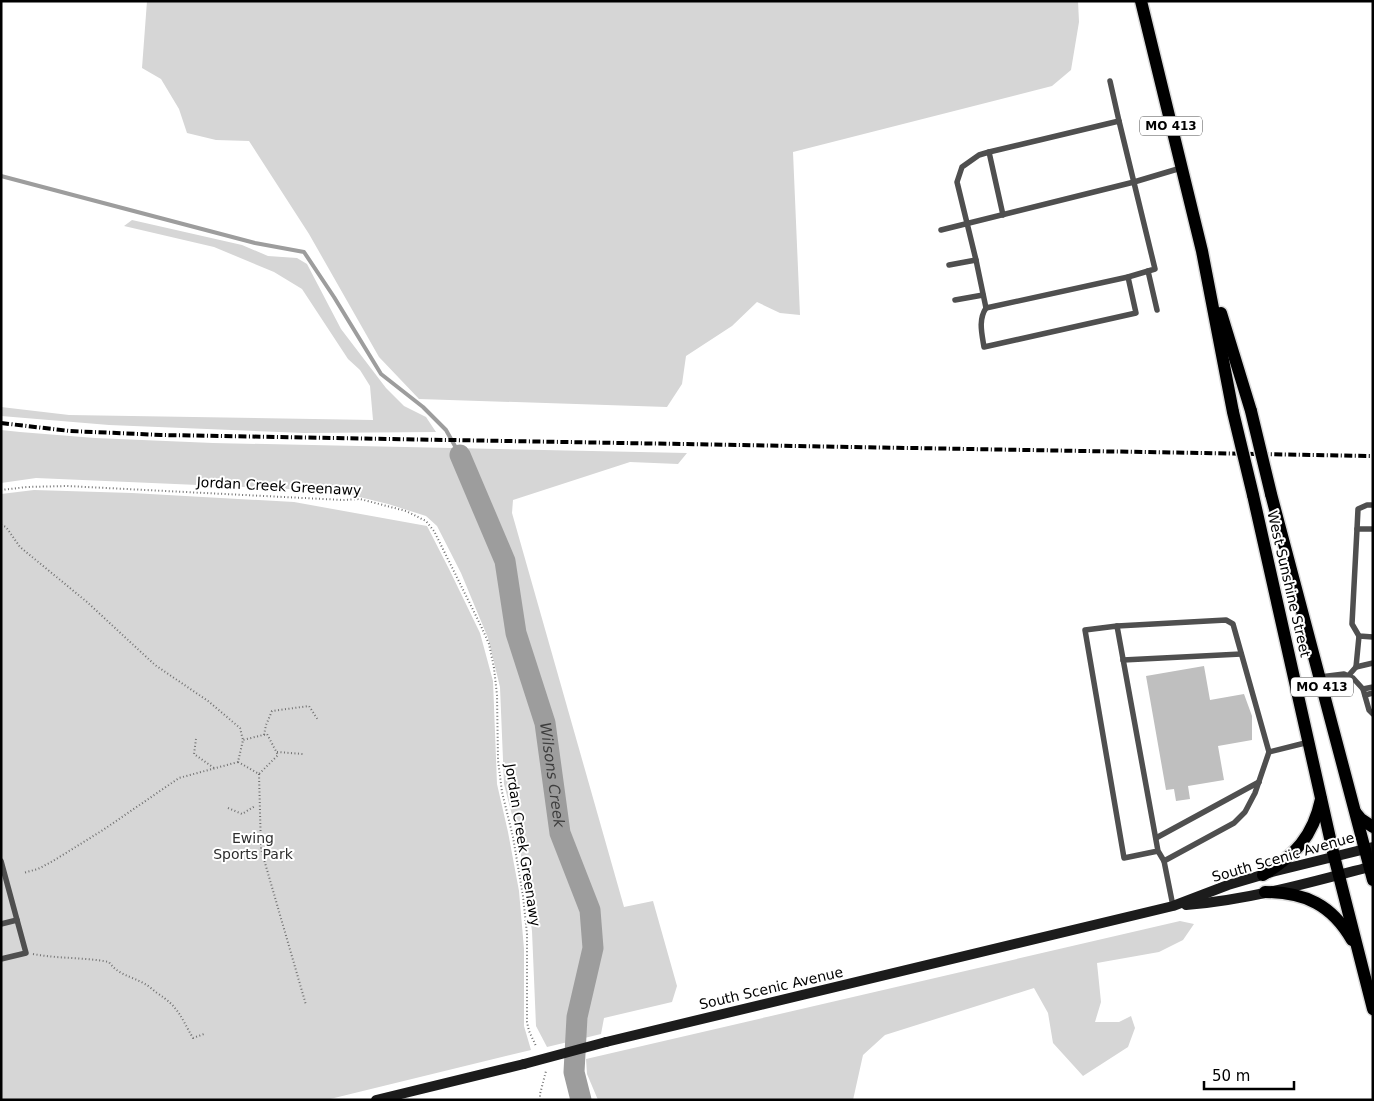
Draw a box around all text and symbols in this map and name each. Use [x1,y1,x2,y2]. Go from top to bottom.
road number: MO 413 [1140,116,1202,136]
street label: Jordan Creek Greenawy [195,474,362,498]
street label: West Sunshine Street [1264,509,1314,659]
road number: MO 413 [1291,678,1353,696]
water label: Wilsons Creek [536,721,568,830]
street label: Jordan Creek Greenawy [502,761,544,928]
street label: South Scenic Avenue [1210,829,1356,885]
park label: Ewing Sports Park [213,830,294,862]
street label: South Scenic Avenue [697,964,845,1012]
scale bar [1204,1058,1294,1090]
text: 50 m [1212,1067,1250,1085]

